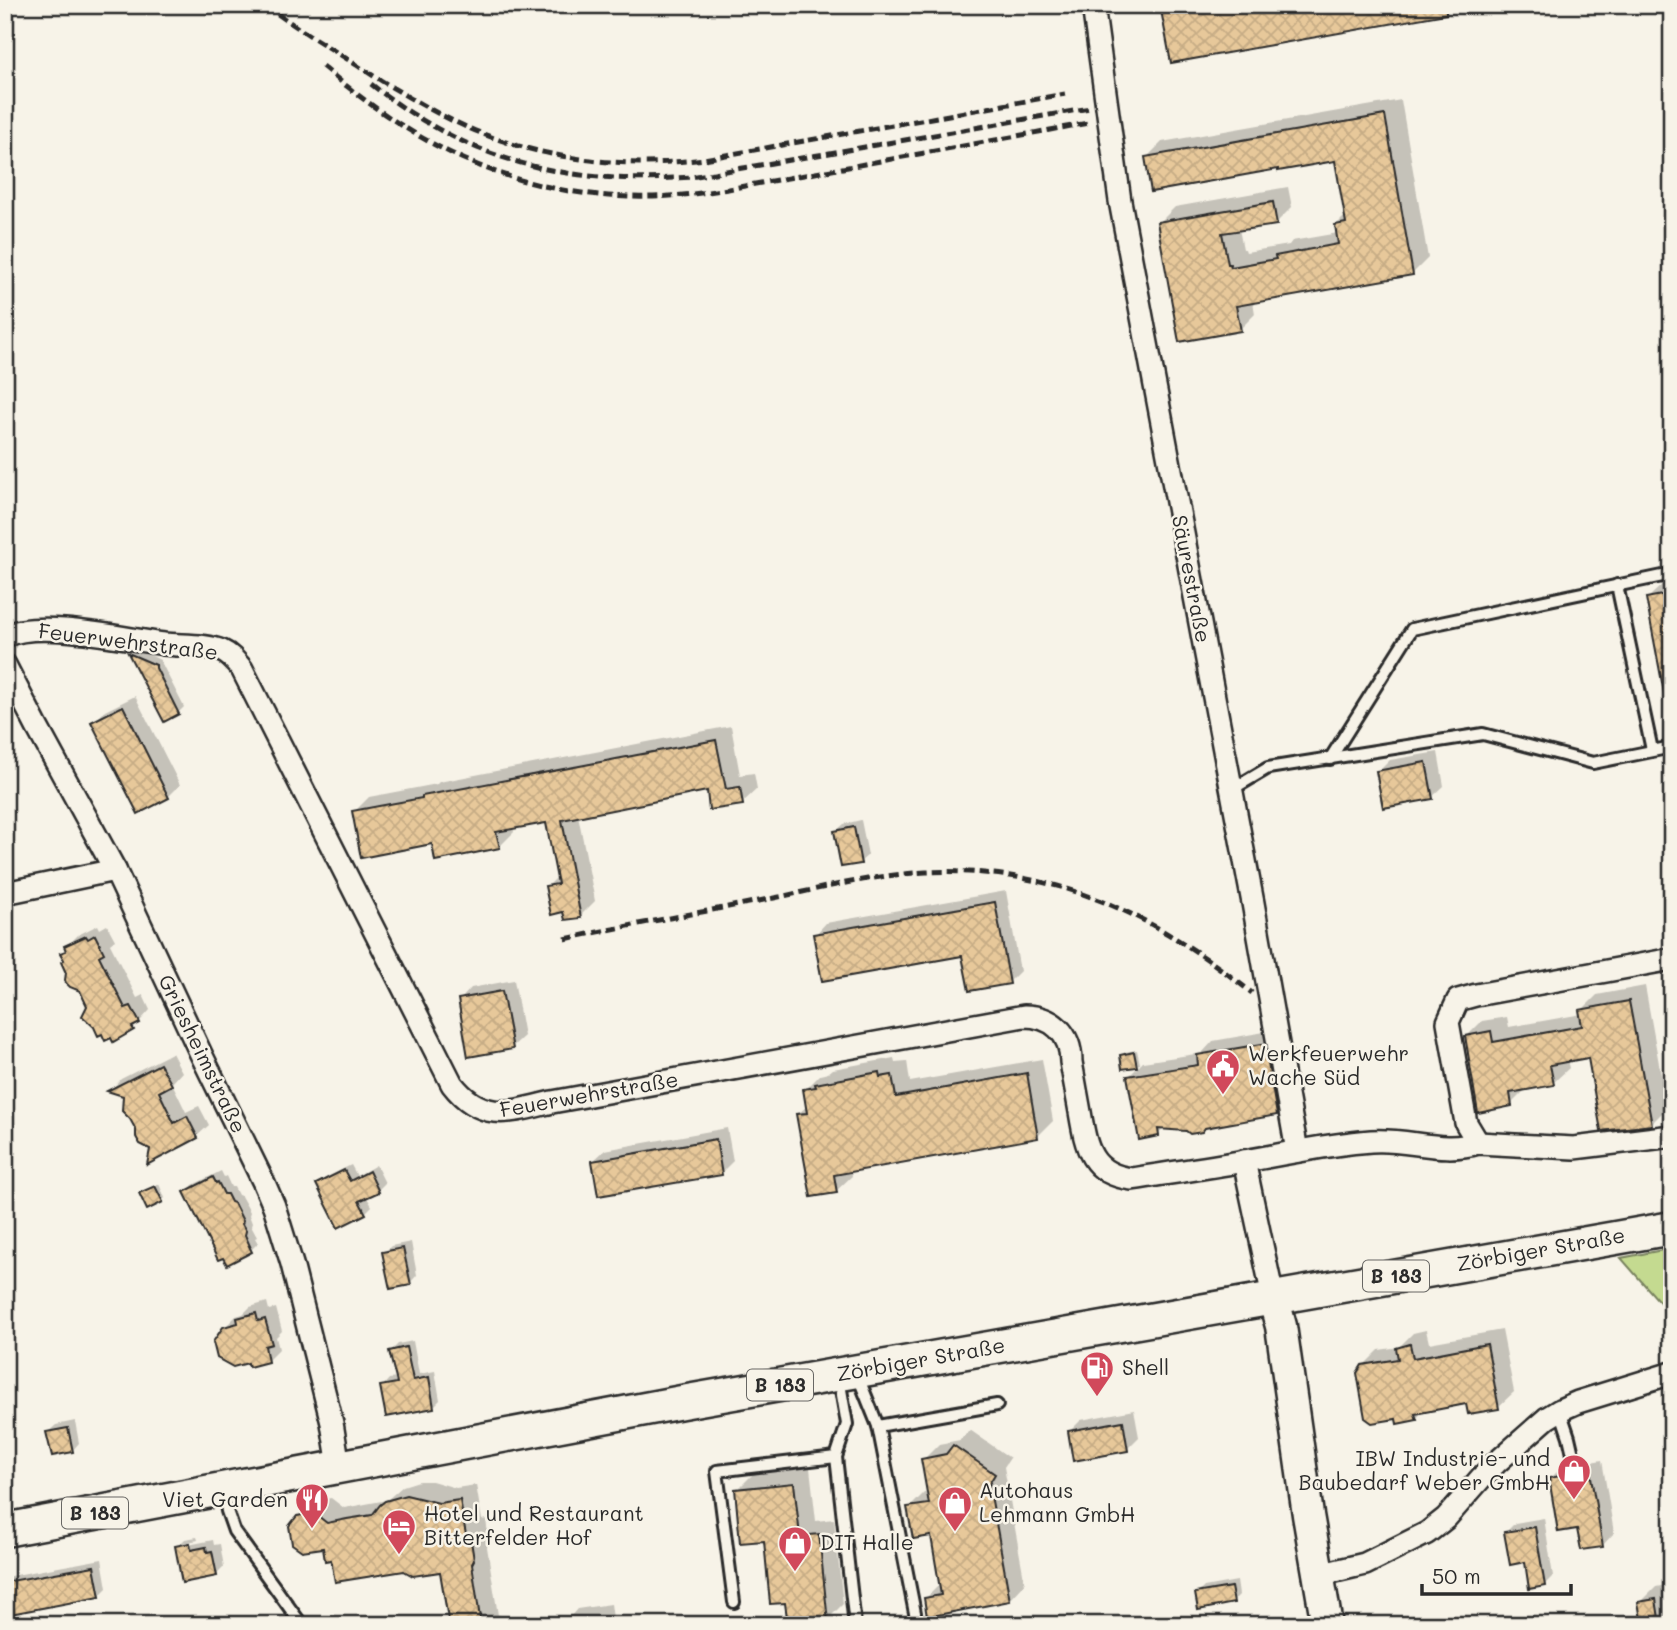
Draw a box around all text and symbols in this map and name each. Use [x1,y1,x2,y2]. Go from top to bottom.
street label: Säurestraße [1167,513,1218,645]
street label: Feuerwehrstraße [37,616,220,665]
street label: Griesheimstraße [153,970,253,1137]
place label: Werkfeuerwehr Wache Süd [1248,1039,1409,1090]
public building icon: Werkfeuerwehr Wache Süd [1204,1047,1242,1096]
street label: Feuerwehrstraße [497,1065,680,1123]
street label: Zörbiger Straße [1455,1220,1627,1277]
road number: B 183 [1363,1260,1429,1292]
street label: Zörbiger Straße [835,1330,1007,1387]
fuel station icon: Shell [1078,1349,1116,1398]
place label: Shell [1122,1353,1169,1380]
road number: B 183 [747,1370,813,1400]
place label: IBW Industrie- und Baubedarf Weber GmbH [1298,1444,1550,1495]
shop icon: IBW Industrie- und Baubedarf Weber GmbH [1555,1452,1593,1501]
place label: Autohaus Lehmann GmbH [979,1476,1135,1527]
restaurant icon: Viet Garden [293,1481,331,1530]
shop icon: Autohaus Lehmann GmbH [936,1484,974,1533]
place label: Viet Garden [162,1485,288,1512]
road number: B 183 [62,1498,128,1528]
place label: Hotel und Restaurant Bitterfelder Hof [424,1499,644,1550]
hotel icon: Hotel und Restaurant Bitterfelder Hof [380,1507,418,1556]
shop icon: DIT Halle [776,1524,814,1573]
place label: DIT Halle [820,1528,914,1555]
scale bar [1422,1553,1570,1597]
text: 50 m [1432,1562,1481,1589]

